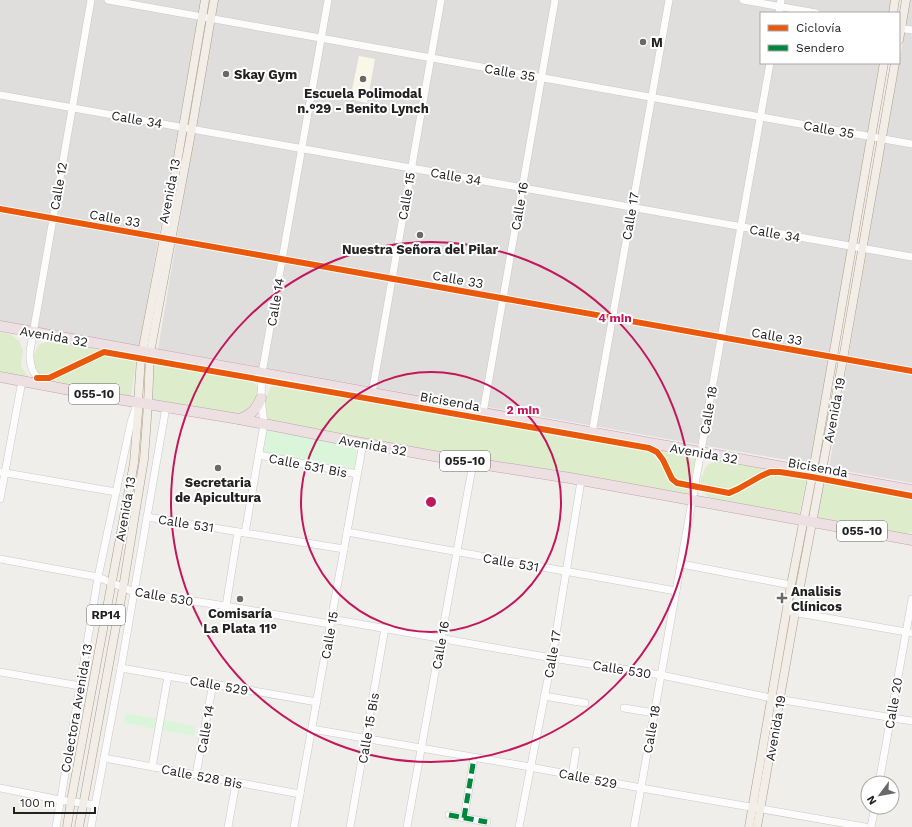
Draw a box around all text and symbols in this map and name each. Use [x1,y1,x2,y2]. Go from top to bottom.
legend [760,12,900,64]
text: Ciclovía [796,21,841,35]
place label: M [651,35,663,50]
marker: M [638,37,648,47]
text: Sendero [796,41,844,55]
street label: Calle 35 [483,61,536,84]
place label: Skay Gym [234,67,297,82]
marker: Skay Gym [221,69,231,79]
marker: Escuela Polimodal n.°29 - Benito Lynch [358,74,368,84]
place label: Escuela Polimodal n.°29 - Benito Lynch [297,86,429,116]
street label: Calle 34 [110,108,164,131]
street label: Calle 35 [802,118,855,141]
street label: Avenida 13 [156,157,183,225]
street label: Calle 12 [47,161,70,211]
street label: Calle 34 [429,165,483,188]
street label: Calle 15 [395,171,418,221]
street label: Calle 16 [508,181,531,231]
street label: Calle 17 [619,191,642,241]
street label: Calle 33 [88,207,141,230]
street label: Calle 34 [748,222,802,245]
marker: Nuestra Señora del Pilar [415,230,425,240]
place label: Nuestra Señora del Pilar [342,242,499,257]
street label: Calle 33 [431,268,484,291]
street label: Calle 14 [264,277,287,327]
text: 4 min [598,311,632,325]
street label: Avenida 32 [19,323,89,350]
street label: Calle 33 [750,325,803,348]
street label: Avenida 19 [821,376,848,444]
road number: 055-10 [69,384,119,404]
street label: Calle 18 [697,385,720,436]
street label: Bicisenda [419,389,482,414]
text: 2 min [507,403,539,417]
street label: Avenida 32 [338,432,408,459]
street label: Avenida 32 [669,440,739,467]
street label: Calle 531 Bis [267,451,349,480]
road number: 055-10 [440,451,490,471]
street label: Bicisenda [787,455,850,480]
marker: Secretaria de Apicultura [213,463,223,473]
street label: Avenida 13 [112,475,139,543]
place label: Secretaria de Apicultura [175,475,261,505]
centre of rings [424,495,438,509]
street label: Calle 531 [157,512,215,535]
road number: 055-10 [837,521,887,541]
street label: Calle 531 [482,550,540,575]
street label: Calle 530 [133,584,194,609]
place label: Analisis Clínicos [791,584,842,614]
marker: Analisis Clínicos [776,592,788,604]
marker: Comisaría La Plata 11° [235,594,245,604]
road number: RP14 [87,605,125,625]
place label: Comisaría La Plata 11° [203,606,277,636]
street label: Calle 15 [318,610,341,660]
street label: Calle 16 [429,620,452,670]
street label: Calle 17 [541,629,564,679]
street label: Colectora Avenida 13 [58,642,95,774]
street label: Calle 530 [591,657,652,682]
street label: Calle 529 [188,673,249,698]
street label: Calle 20 [882,676,905,730]
street label: Calle 15 Bis [355,691,382,765]
street label: Avenida 19 [762,694,789,762]
street label: Calle 14 [194,704,217,754]
street label: Calle 18 [640,704,663,755]
street label: Calle 528 Bis [160,761,244,792]
street label: Calle 529 [557,765,618,792]
north arrow [860,775,900,815]
scale bar [14,789,95,815]
text: N [864,793,880,807]
text: 100 m [20,796,55,810]

